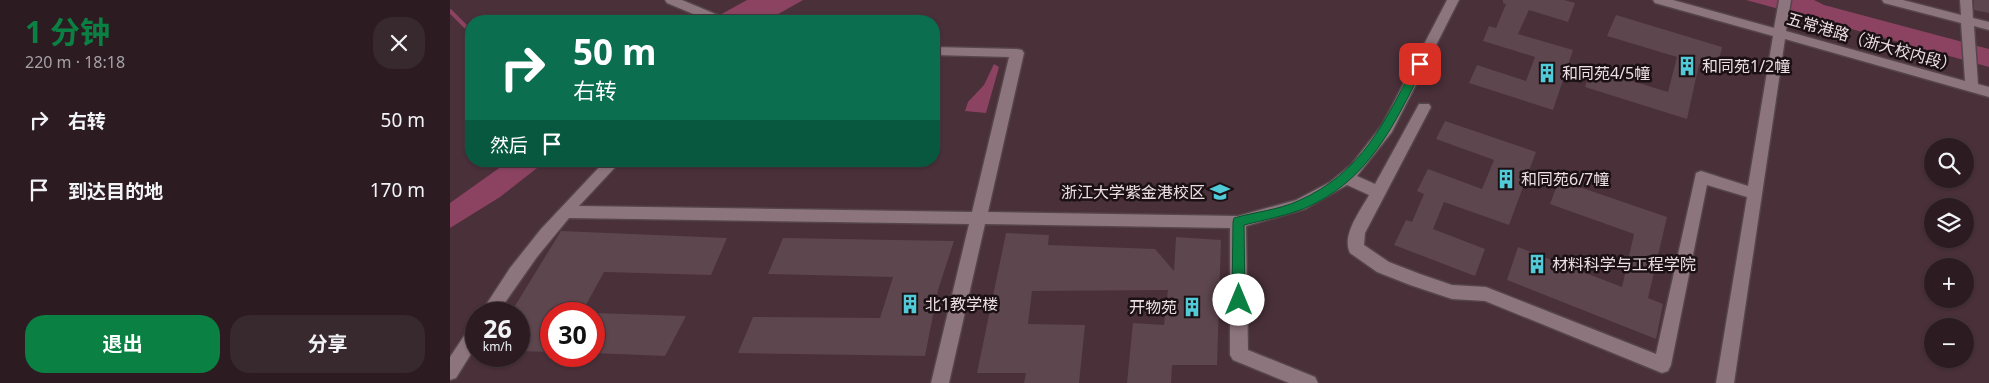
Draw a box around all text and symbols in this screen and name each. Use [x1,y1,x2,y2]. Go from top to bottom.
street label: 五常港路（浙大校内段） [1784,7,1960,77]
text: 1 分钟 [25,11,110,52]
button: close [373,17,425,69]
text: 50 m [573,28,656,75]
icon: right [490,35,555,100]
pin [1399,43,1441,85]
icon: arrive [1406,50,1434,78]
text: 220 m · 18:18 [25,51,125,73]
building icon: 和同苑1/2幢 [1676,55,1698,77]
place label: 和同苑1/2幢 [1702,55,1790,77]
building icon: 和同苑4/5幢 [1536,62,1558,84]
place label: 和同苑4/5幢 [1562,62,1650,84]
text: 右转 [573,75,617,105]
icon: right [25,106,53,134]
text: 50 m [381,107,425,133]
text: 右转 [68,108,106,134]
icon: arrive [538,130,566,158]
text: 然后 [490,132,528,158]
map controls [1924,138,1974,368]
button: search [1924,138,1974,188]
building icon: 和同苑6/7幢 [1495,168,1517,190]
place label: 和同苑6/7幢 [1521,168,1609,190]
icon: arrive [25,176,53,204]
text: 170 m [370,177,425,203]
text: 到达目的地 [68,178,163,204]
place label: 浙江大学紫金港校区 [1061,181,1205,203]
school or university icon: 浙江大学紫金港校区 [1209,181,1231,203]
button: layers [1924,198,1974,248]
building icon: 材料科学与工程学院 [1526,253,1548,275]
place label: 材料科学与工程学院 [1552,253,1696,275]
button: + [1924,258,1974,308]
position arrow [1212,273,1264,325]
building icon: 北1教学楼 [899,293,921,315]
place label: 北1教学楼 [925,293,998,315]
place label: 开物苑 [1129,296,1177,318]
building icon: 开物苑 [1181,296,1203,318]
speed limit sign: 30 [540,302,605,367]
text: 26 [483,311,512,345]
button: 退出 [25,315,220,373]
button: 分享 [230,315,425,373]
button: − [1924,318,1974,368]
text: km/h [483,338,512,355]

